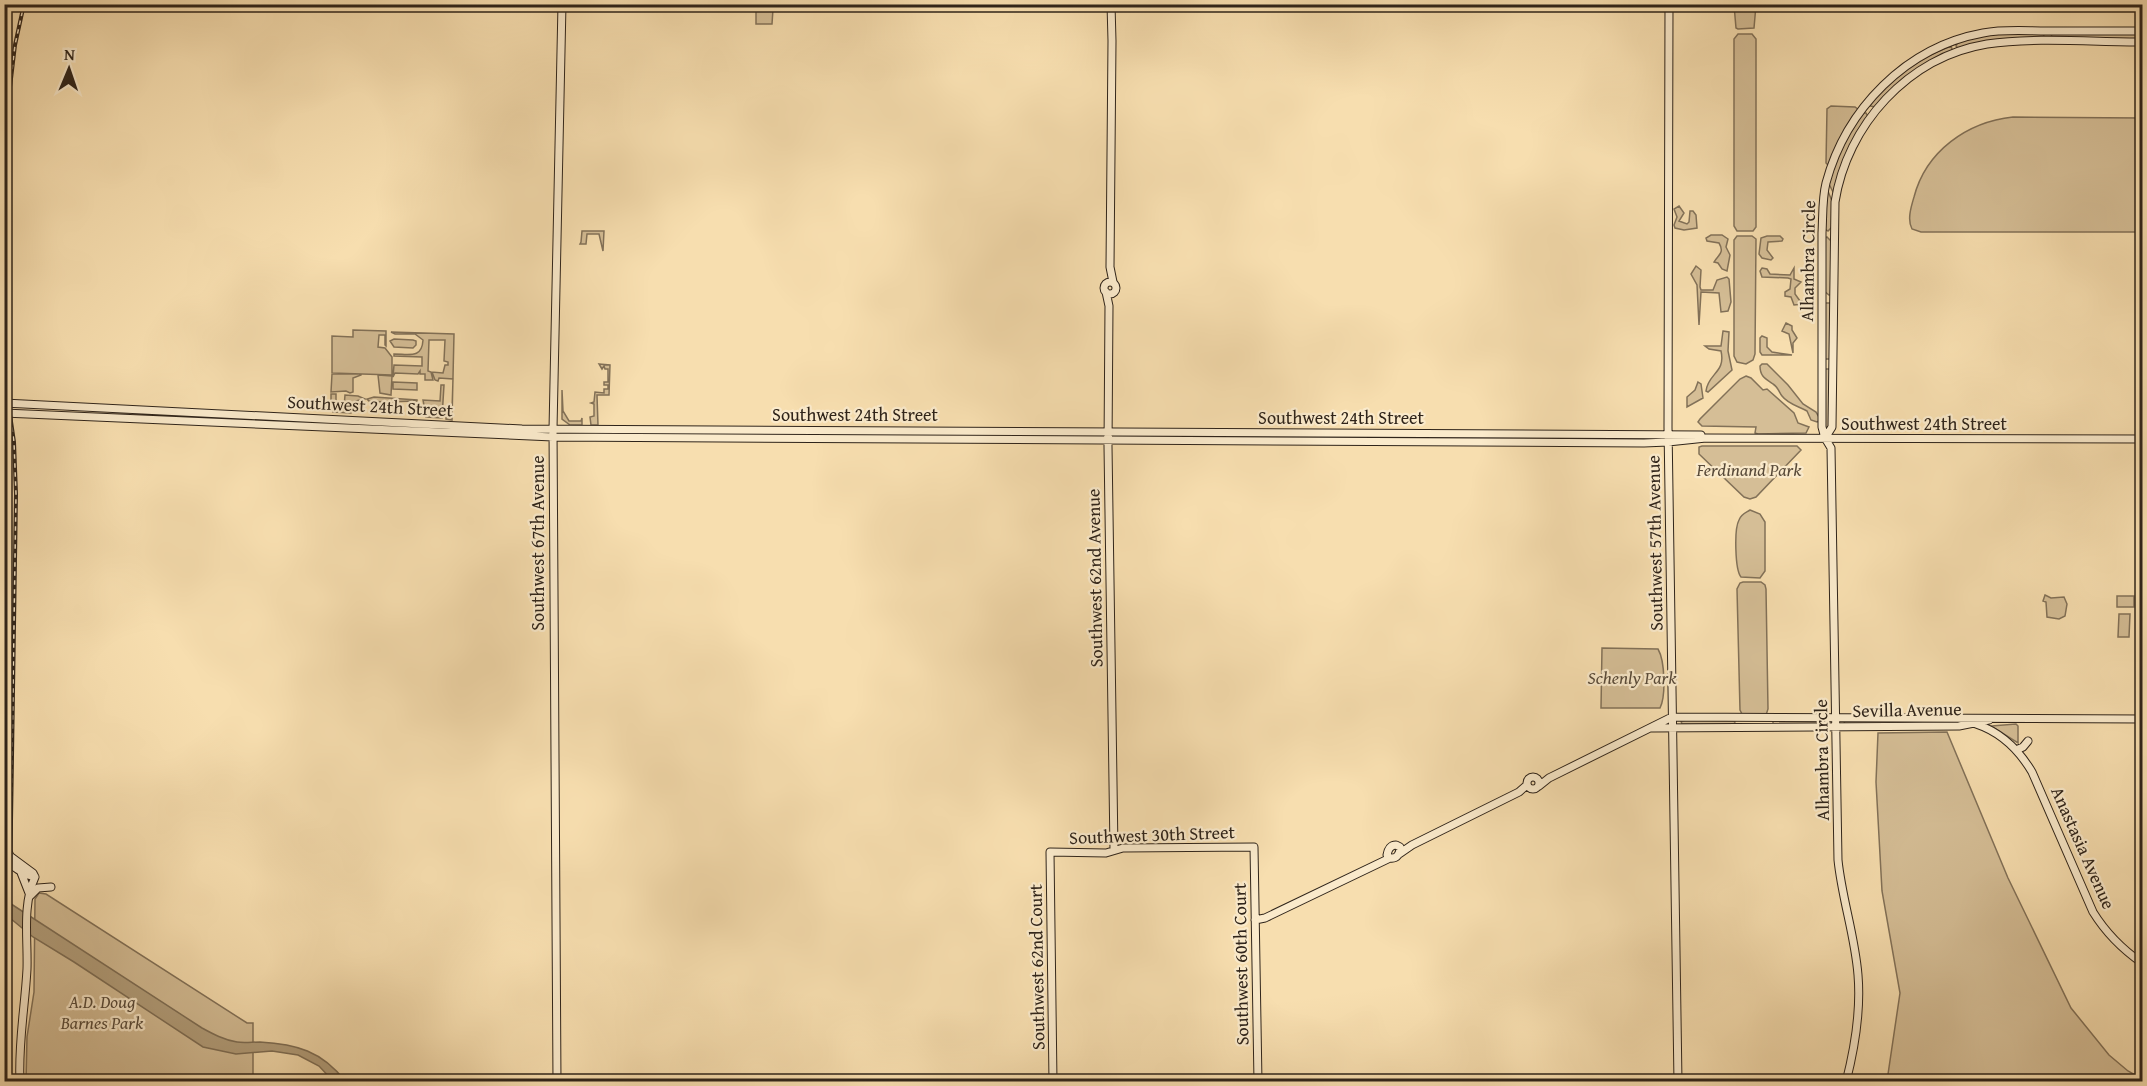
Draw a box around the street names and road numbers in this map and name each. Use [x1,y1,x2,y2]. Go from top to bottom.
street label: Alhambra Circle [1793,200,1822,322]
street label: Southwest 24th Street [287,388,454,423]
street label: Southwest 24th Street [772,401,939,428]
street label: Southwest 24th Street [1258,404,1425,431]
street label: Southwest 24th Street [1841,410,2008,437]
street label: Southwest 67th Avenue [524,455,551,631]
street label: Southwest 57th Avenue [1639,455,1670,631]
street label: Southwest 62nd Avenue [1079,488,1110,668]
street label: Sevilla Avenue [1852,695,1962,724]
street label: Alhambra Circle [1807,699,1836,821]
street label: Anastasia Avenue [2044,782,2123,913]
street label: Southwest 30th Street [1069,818,1236,851]
street label: Southwest 60th Court [1226,882,1255,1046]
street label: Southwest 62nd Court [1022,883,1051,1050]

